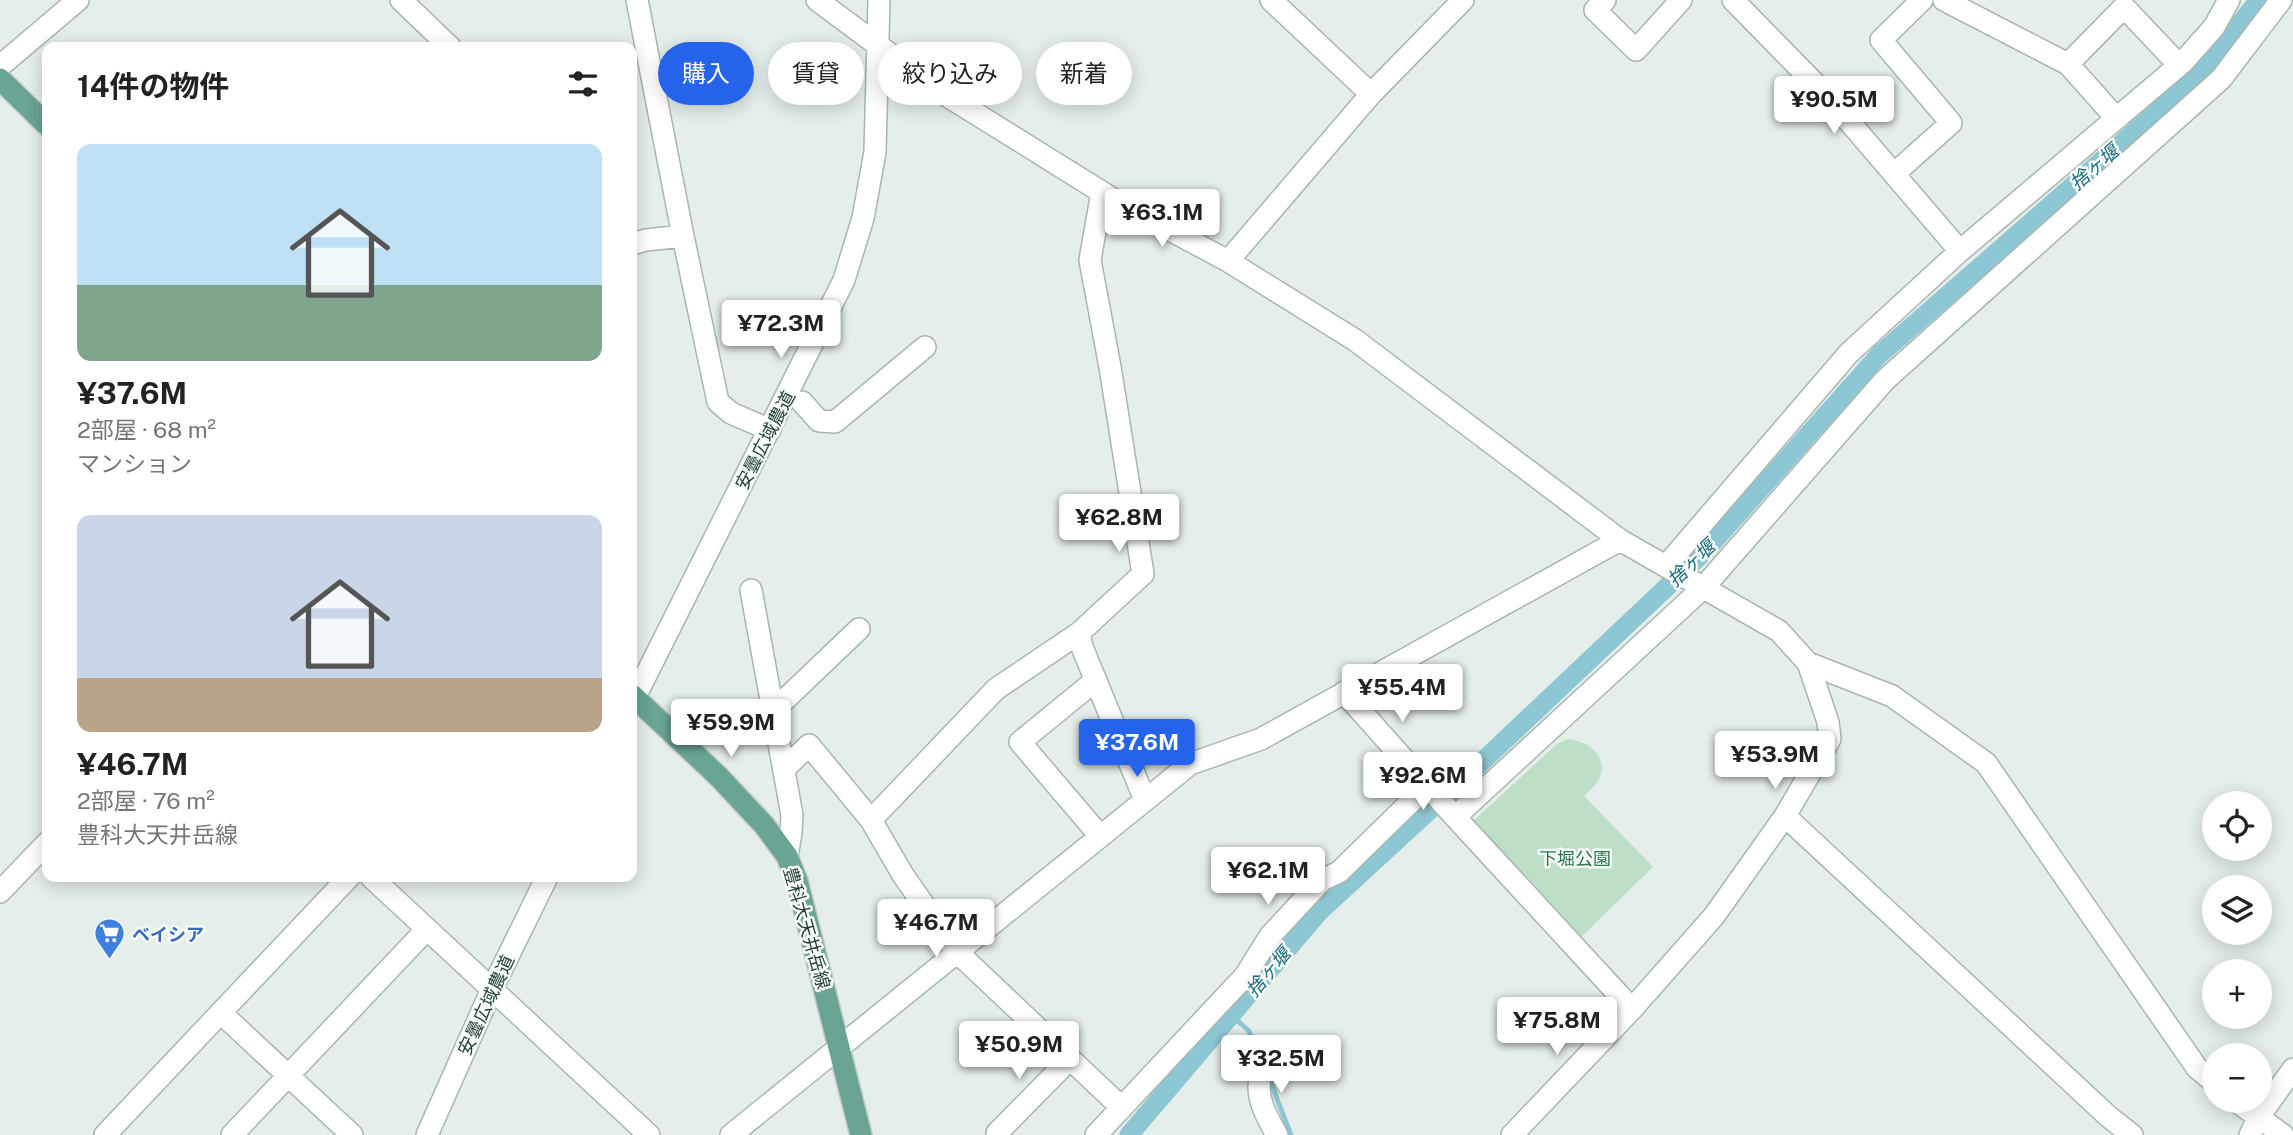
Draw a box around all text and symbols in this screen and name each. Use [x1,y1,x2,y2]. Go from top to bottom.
chip: 購入 [658,42,754,105]
chip: 賃貸 [768,42,864,105]
chip: 絞り込み [878,42,1022,105]
chip: 新着 [1036,42,1132,105]
icon: filters [564,65,602,103]
text: 14件の物件 [77,68,230,104]
pin: ¥90.5M [1777,76,1891,136]
text: ¥90.5M [1790,85,1878,112]
water label: 捨ヶ堰 [2065,138,2125,194]
icon: home [277,190,403,316]
pin: ¥63.1M [1105,190,1219,249]
text: ¥63.1M [1121,198,1203,225]
pin: ¥72.3M [724,300,838,360]
text: ¥72.3M [738,309,824,336]
text: ¥37.6M [77,375,187,411]
street label: 安曇広域農道 [731,387,799,493]
text: 2部屋 · 68 m² [77,416,216,443]
text: マンション [77,450,192,477]
pin: ¥62.8M [1062,494,1176,554]
text: ¥62.8M [1075,503,1163,530]
water label: 捨ヶ堰 [1663,533,1721,591]
icon: home [277,561,403,687]
pin: ¥55.4M [1345,664,1459,724]
text: ¥55.4M [1358,673,1446,700]
pin: ¥59.9M [674,700,788,759]
text: ¥59.9M [687,708,775,735]
pin: ¥37.6M [1080,720,1194,779]
text: ¥37.6M [1095,728,1179,755]
pin: ¥53.9M [1718,732,1832,791]
text: ¥53.9M [1731,740,1819,767]
text: ¥46.7M [77,746,188,782]
pin: ¥92.6M [1366,752,1480,812]
text: ¥92.6M [1379,761,1467,788]
text: 2部屋 · 76 m² [77,787,215,814]
map controls [2202,791,2272,1113]
button: locate [2202,791,2272,861]
text: 豊科大天井岳線 [77,821,238,848]
pin: ¥62.1M [1211,848,1325,907]
park label: 下堀公園 [1539,848,1611,869]
text: ¥62.1M [1227,856,1309,883]
street label: 豊科大天井岳線 [780,865,834,991]
button: layers [2202,875,2272,945]
pin: ¥46.7M [879,900,993,959]
text: ¥46.7M [893,908,979,935]
supermarket icon: ベイシア [92,917,126,961]
place label: ベイシア [132,924,204,945]
water label: 捨ヶ堰 [1241,941,1297,1001]
street label: 安曇広域農道 [454,952,518,1058]
button: + [2202,959,2272,1029]
pin: ¥75.8M [1500,998,1614,1057]
text: ¥75.8M [1513,1006,1601,1033]
pin: ¥50.9M [962,1021,1076,1081]
text: ¥50.9M [975,1030,1063,1057]
pin: ¥32.5M [1224,1036,1338,1095]
button: − [2202,1043,2272,1113]
text: ¥32.5M [1237,1044,1325,1071]

